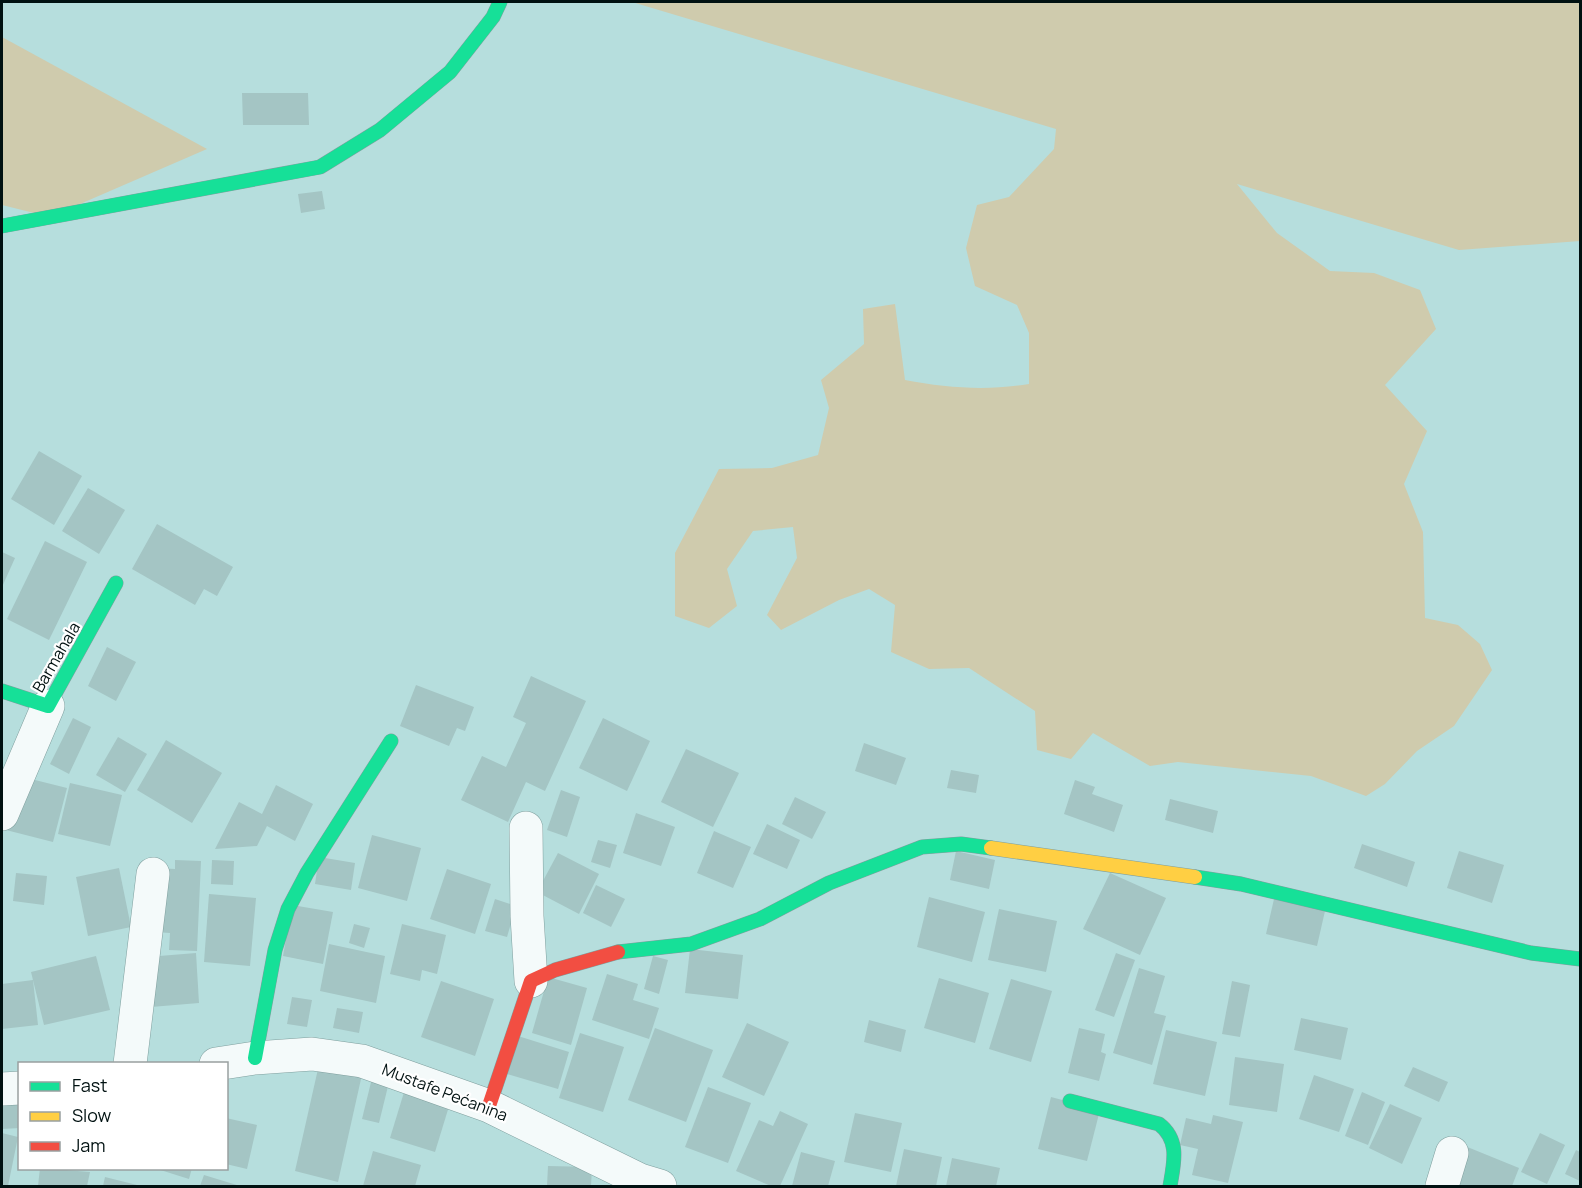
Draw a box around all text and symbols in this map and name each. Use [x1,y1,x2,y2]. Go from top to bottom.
street label: Barmahala [27,618,85,696]
street label: Mustafe Pećanina [379,1058,511,1126]
legend [18,1062,228,1170]
text: Fast [72,1073,107,1097]
text: Slow [72,1103,112,1127]
text: Jam [72,1133,106,1157]

